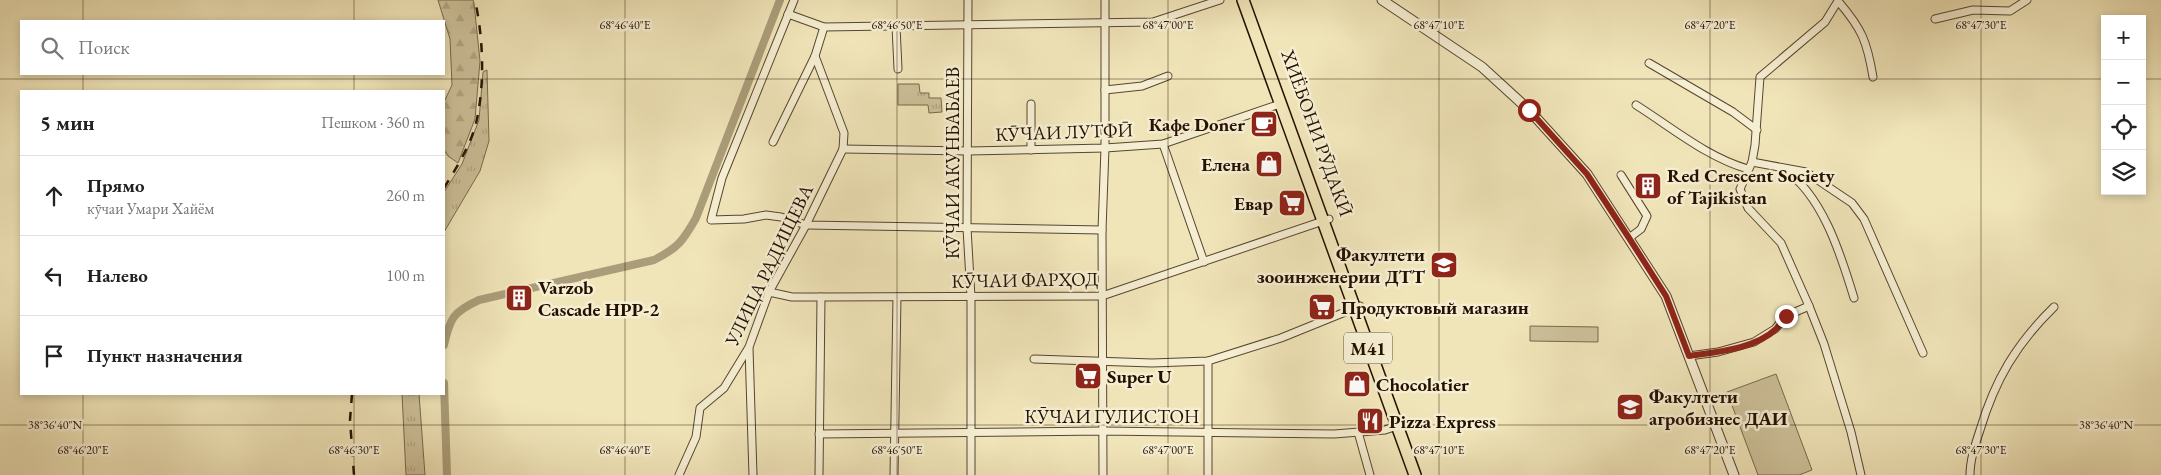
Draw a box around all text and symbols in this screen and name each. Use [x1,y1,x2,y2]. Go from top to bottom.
map controls [2101,15,2146,195]
button: + [2101,15,2146,60]
text: 68°46'40"E [599,17,651,33]
text: 68°46'50"E [871,17,923,33]
text: 68°47'00"E [1142,17,1194,33]
text: 68°47'10"E [1413,17,1465,33]
text: 68°47'20"E [1684,17,1736,33]
text: 68°47'30"E [1955,17,2007,33]
search box [20,20,445,75]
icon: search [38,34,66,62]
text: Поиск [78,35,130,60]
street label: ХИЁБОНИ РӮДАКӢ [1275,45,1359,220]
button: − [2101,60,2146,105]
street label: КӮЧАИ АКУНБАБАЕВ [940,67,965,259]
route start [1518,99,1541,122]
button: locate [2101,105,2146,150]
text: 5 мин [40,109,95,136]
cafe icon: Кафе Doner [1249,109,1279,139]
text: Пешком · 360 m [321,112,425,133]
place label: Кафе Doner [1149,112,1245,137]
street label: КӮЧАИ ЛУТФӢ [995,117,1133,147]
shop icon: Елена [1254,149,1284,179]
button: layers [2101,150,2146,195]
place label: Елена [1201,152,1251,177]
place label: Red Crescent Society of Tajikistan [1667,163,1836,210]
building icon: Red Crescent Society of Tajikistan [1633,171,1663,201]
text: Прямо [87,173,145,198]
street label: УЛИЦА РАДИЩЕВА [719,179,819,351]
icon: ahead [40,182,68,210]
text: 260 m [386,185,425,206]
supermarket icon: Евар [1277,188,1307,218]
place label: Евар [1234,191,1274,216]
text: кӯчаи Умари Хайём [87,198,214,219]
place label: Факултети зооинженерии ДТТ [1257,242,1426,289]
school or university icon: Факултети зооинженерии ДТТ [1429,250,1459,280]
icon: left [40,262,68,290]
text: Налево [87,263,148,288]
text: 100 m [386,265,425,286]
street label: КӮЧАИ ФАРҲОД [951,266,1099,294]
place label: Varzob Cascade HPP-2 [538,275,659,322]
building icon: Varzob Cascade HPP-2 [504,283,534,313]
supermarket icon: Продуктовый магазин [1307,292,1337,322]
place label: Продуктовый магазин [1341,295,1529,320]
route end [1775,305,1798,328]
road number: M41 [1344,332,1392,363]
icon: arrive [40,342,68,370]
text: Пункт назначения [87,343,243,368]
supermarket icon: Super U [1073,361,1103,391]
place label: Super U [1107,364,1172,389]
shop icon: Chocolatier [1342,369,1372,399]
place label: Chocolatier [1376,372,1469,397]
place label: Факултети агробизнес ДАИ [1649,384,1788,431]
school or university icon: Факултети агробизнес ДАИ [1615,392,1645,422]
street label: КӮЧАИ ГУЛИСТОН [1025,404,1199,429]
restaurant icon: Pizza Express [1355,406,1385,436]
place label: Pizza Express [1389,409,1496,434]
text: 38°36'40"N [28,417,82,433]
text: 38°36'40"N [2079,417,2133,433]
text: 68°46'20"E [57,442,109,458]
text: 68°46'30"E [328,442,380,458]
text: 68°46'40"E [599,442,651,458]
text: 68°46'50"E [871,442,923,458]
text: 68°47'00"E [1142,442,1194,458]
text: 68°47'10"E [1413,442,1465,458]
text: 68°47'20"E [1684,442,1736,458]
text: 68°47'30"E [1955,442,2007,458]

